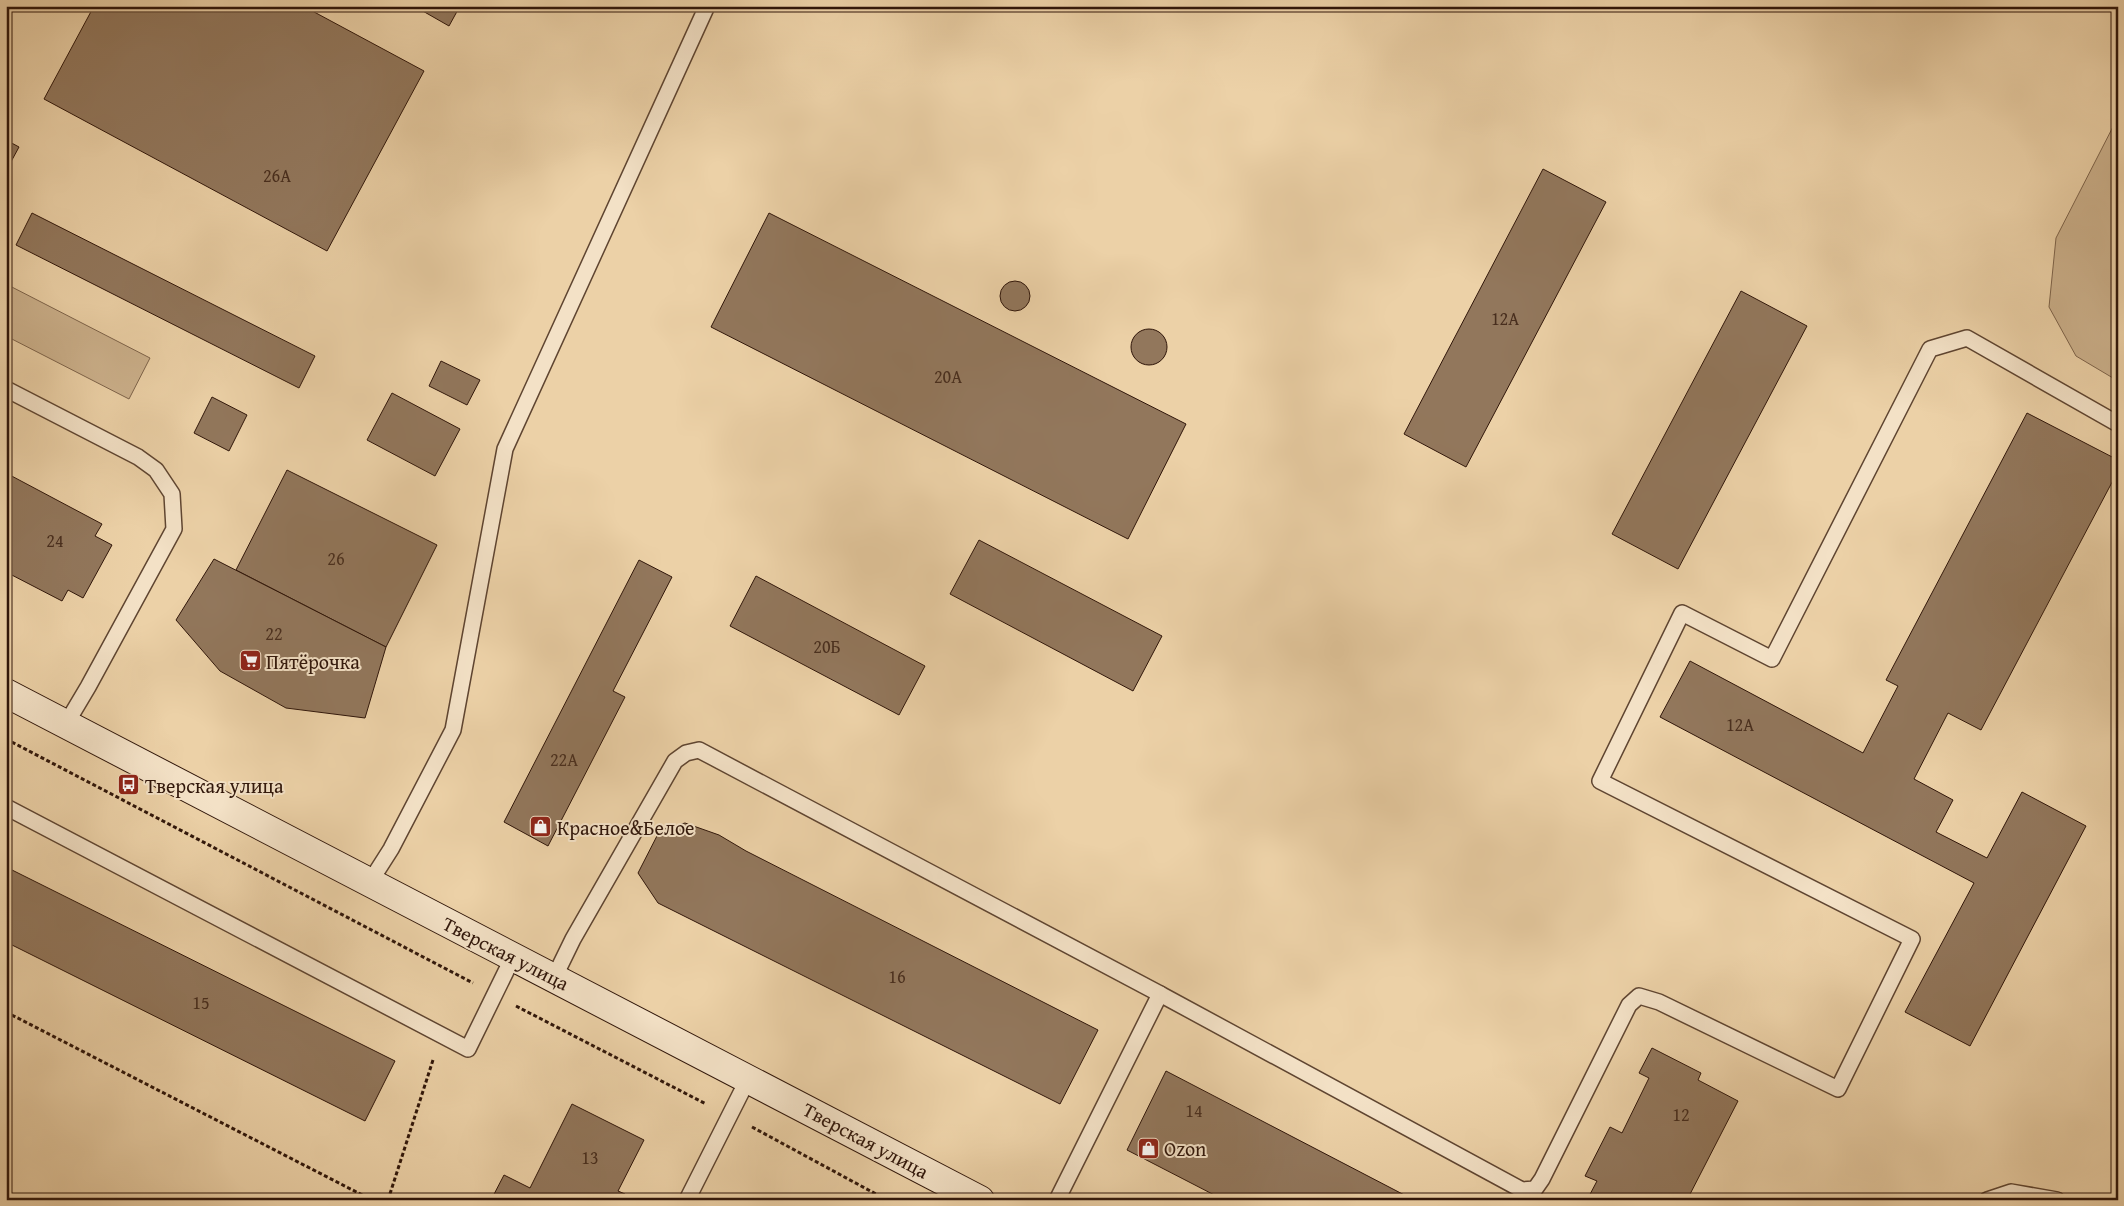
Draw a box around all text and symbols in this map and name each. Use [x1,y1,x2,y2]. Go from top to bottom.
house number: 26А [263,162,291,189]
house number: 12А [1491,305,1519,332]
house number: 20А [934,363,962,390]
house number: 24 [46,527,64,554]
house number: 26 [327,545,345,572]
house number: 22 [265,620,283,647]
house number: 20Б [813,633,841,660]
place label: Пятёрочка [266,647,360,676]
supermarket icon: Пятёрочка [238,649,262,673]
house number: 12А [1726,711,1754,738]
house number: 22А [550,746,578,773]
place label: Тверская улица [145,771,284,800]
bus stop icon: Тверская улица [117,773,141,797]
place label: Красное&Белое [557,813,695,842]
shop icon: Красное&Белое [529,815,553,839]
street label: Тверская улица [438,909,575,998]
house number: 16 [888,963,906,990]
house number: 15 [192,989,210,1016]
street label: Тверская улица [798,1095,934,1186]
house number: 14 [1185,1097,1203,1124]
house number: 12 [1672,1101,1690,1128]
place label: Ozon [1164,1134,1206,1163]
shop icon: Ozon [1136,1136,1160,1160]
house number: 13 [581,1144,599,1171]

